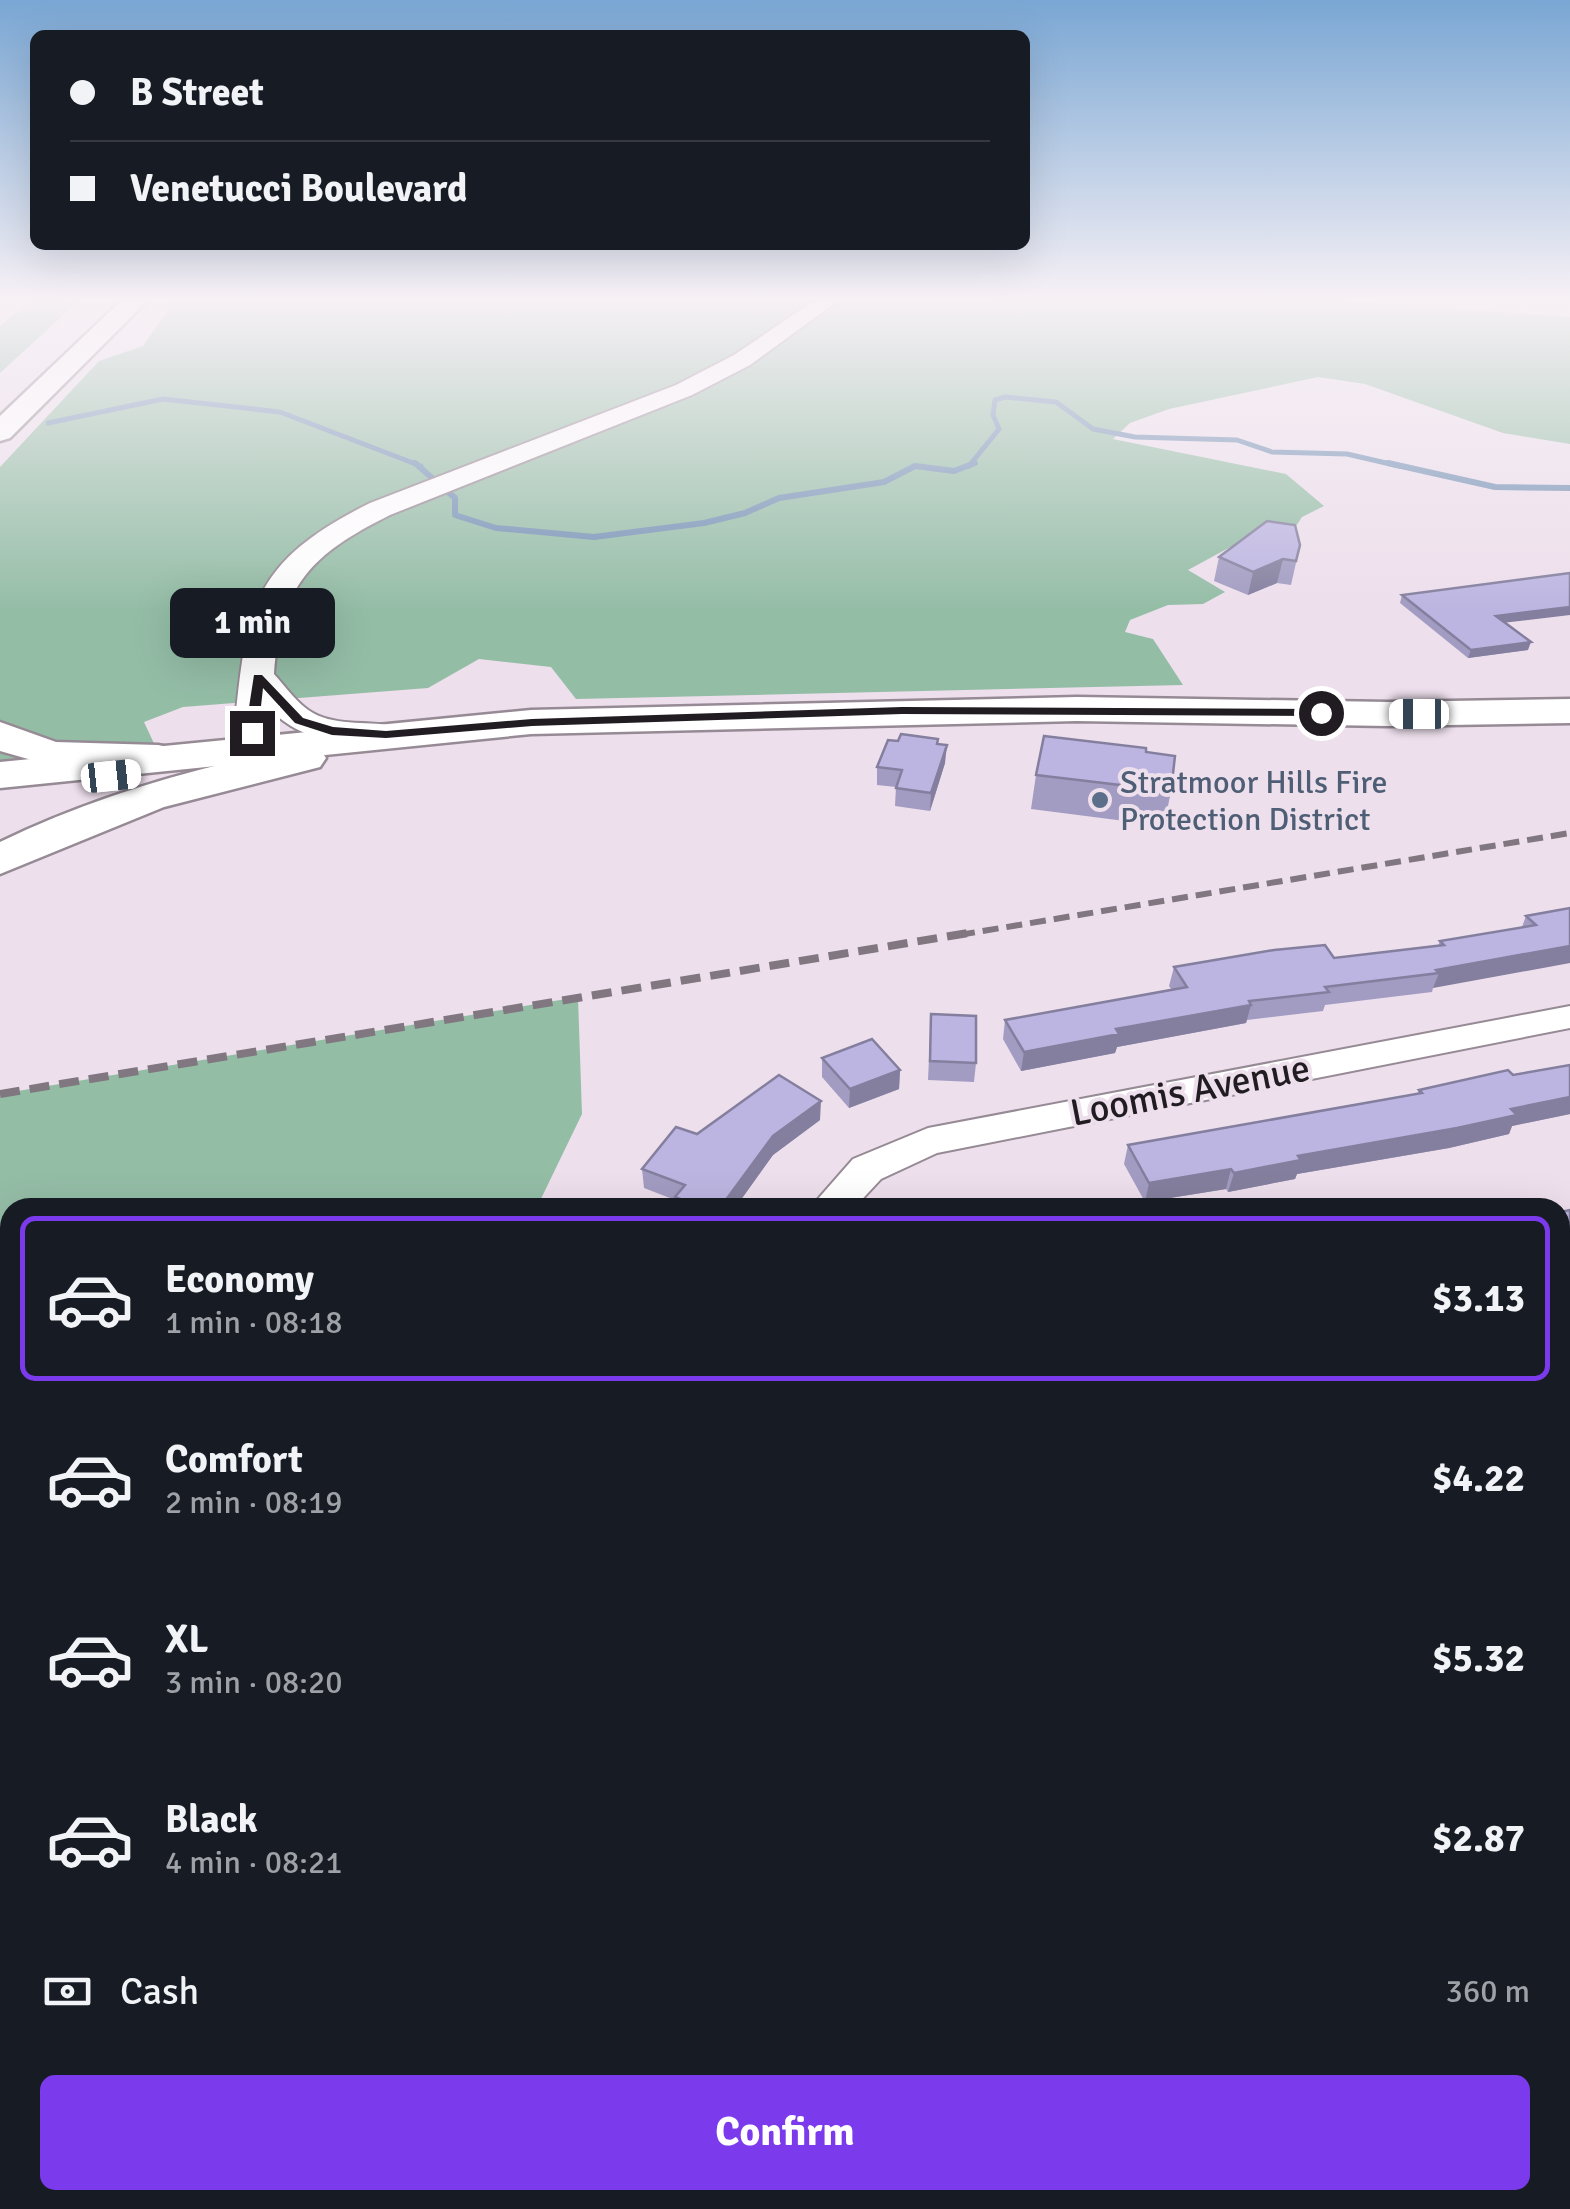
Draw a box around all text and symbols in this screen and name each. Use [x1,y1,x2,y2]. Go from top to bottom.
text: B Street [130,69,264,116]
text: Venetucci Boulevard [130,165,467,212]
callout: 1 min [170,588,334,658]
text: 1 min [214,603,291,642]
route start [1299,691,1344,736]
car [1389,699,1449,729]
route end [230,711,275,756]
car [80,758,142,794]
place label: Stratmoor Hills Fire Protection District [1120,763,1387,839]
marker: Stratmoor Hills Fire Protection District [1089,789,1111,811]
street label: Loomis Avenue [1066,1044,1314,1137]
icon: car [45,1254,135,1344]
text: Economy [165,1256,314,1303]
text: $3.13 [1432,1275,1525,1322]
text: 1 min · 08:18 [165,1303,343,1342]
icon: car [45,1434,135,1524]
text: Comfort [165,1436,303,1483]
text: $4.22 [1432,1455,1525,1502]
text: 2 min · 08:19 [165,1483,343,1522]
icon: car [45,1614,135,1704]
text: XL [165,1616,208,1663]
text: $5.32 [1432,1635,1525,1682]
text: 3 min · 08:20 [165,1663,343,1702]
icon: car [45,1794,135,1884]
text: Black [165,1796,258,1843]
text: $2.87 [1432,1815,1525,1862]
text: 4 min · 08:21 [165,1843,343,1882]
icon: cash [40,1964,95,2019]
text: Cash [120,1968,199,2015]
text: 360 m [1446,1972,1530,2011]
button: Confirm [40,2075,1530,2190]

